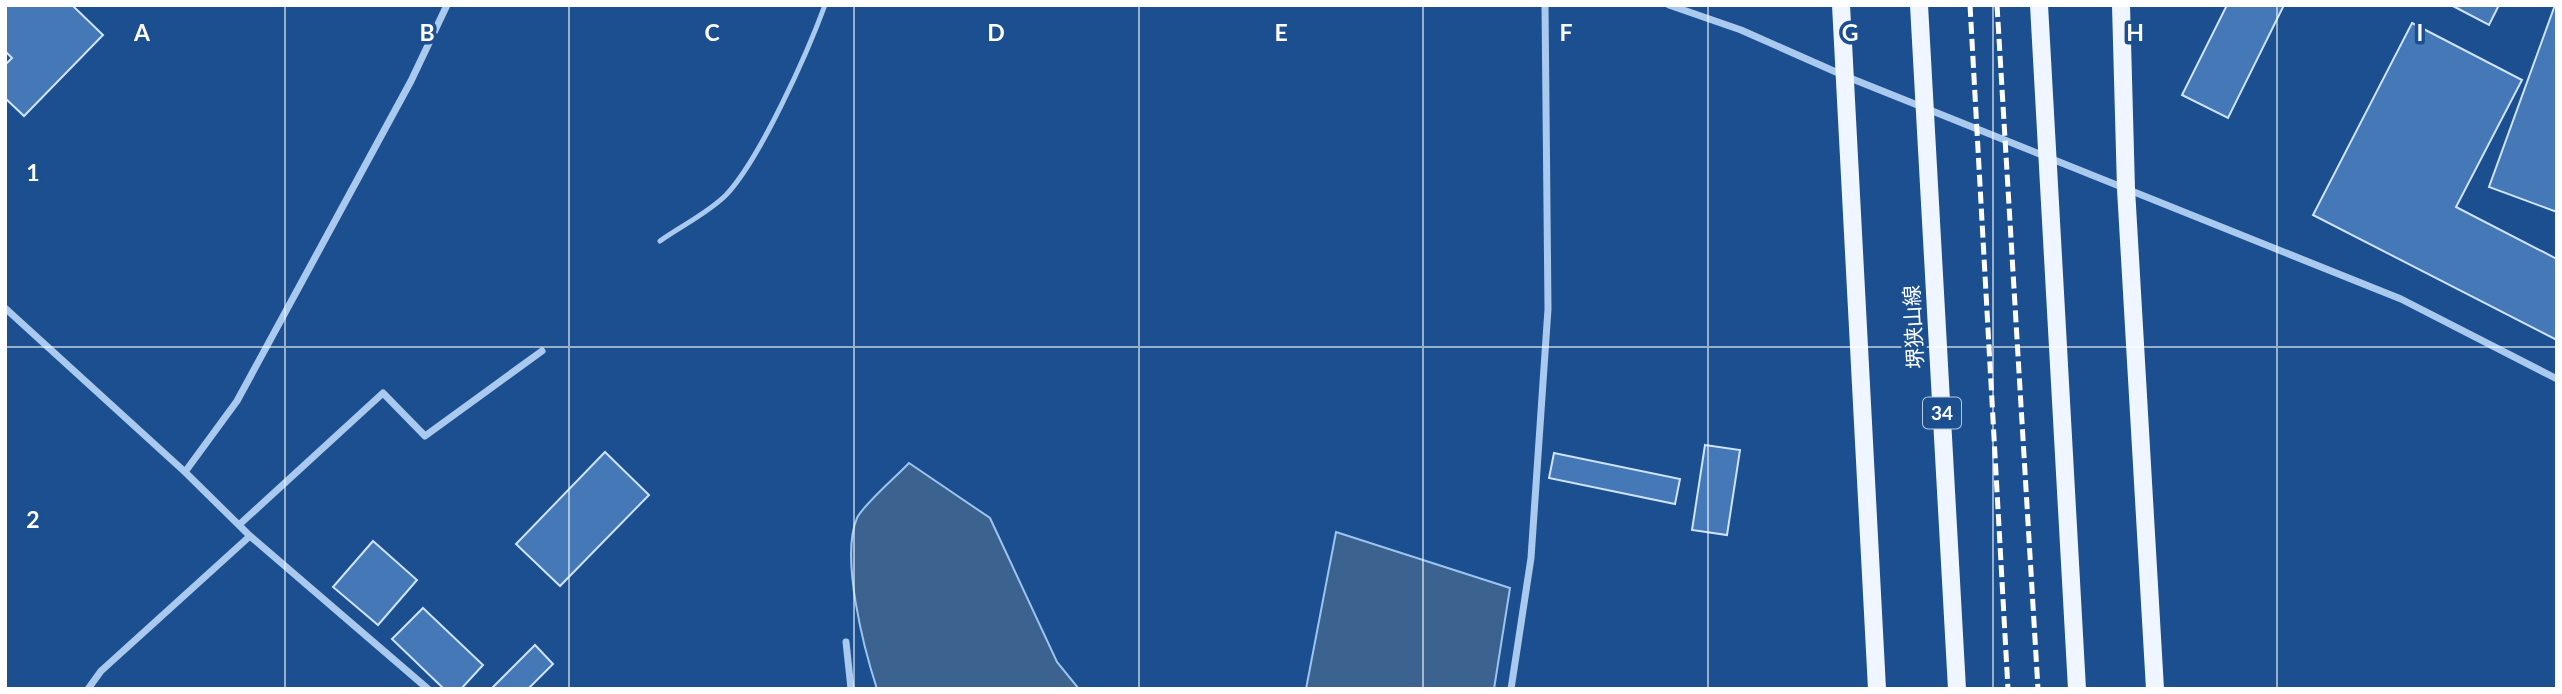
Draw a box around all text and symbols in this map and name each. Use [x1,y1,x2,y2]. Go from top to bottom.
text: A [133,18,151,46]
text: B [419,18,435,46]
text: C [704,18,720,46]
text: D [987,18,1005,46]
text: E [1274,18,1288,46]
text: F [1559,18,1573,46]
text: G [1842,18,1858,46]
text: H [2126,18,2144,46]
text: I [2417,18,2423,46]
text: 1 [26,158,40,186]
street label: 堺狭山線 [1898,284,1927,370]
road number: 34 [1923,398,1961,428]
text: 2 [26,505,40,533]

